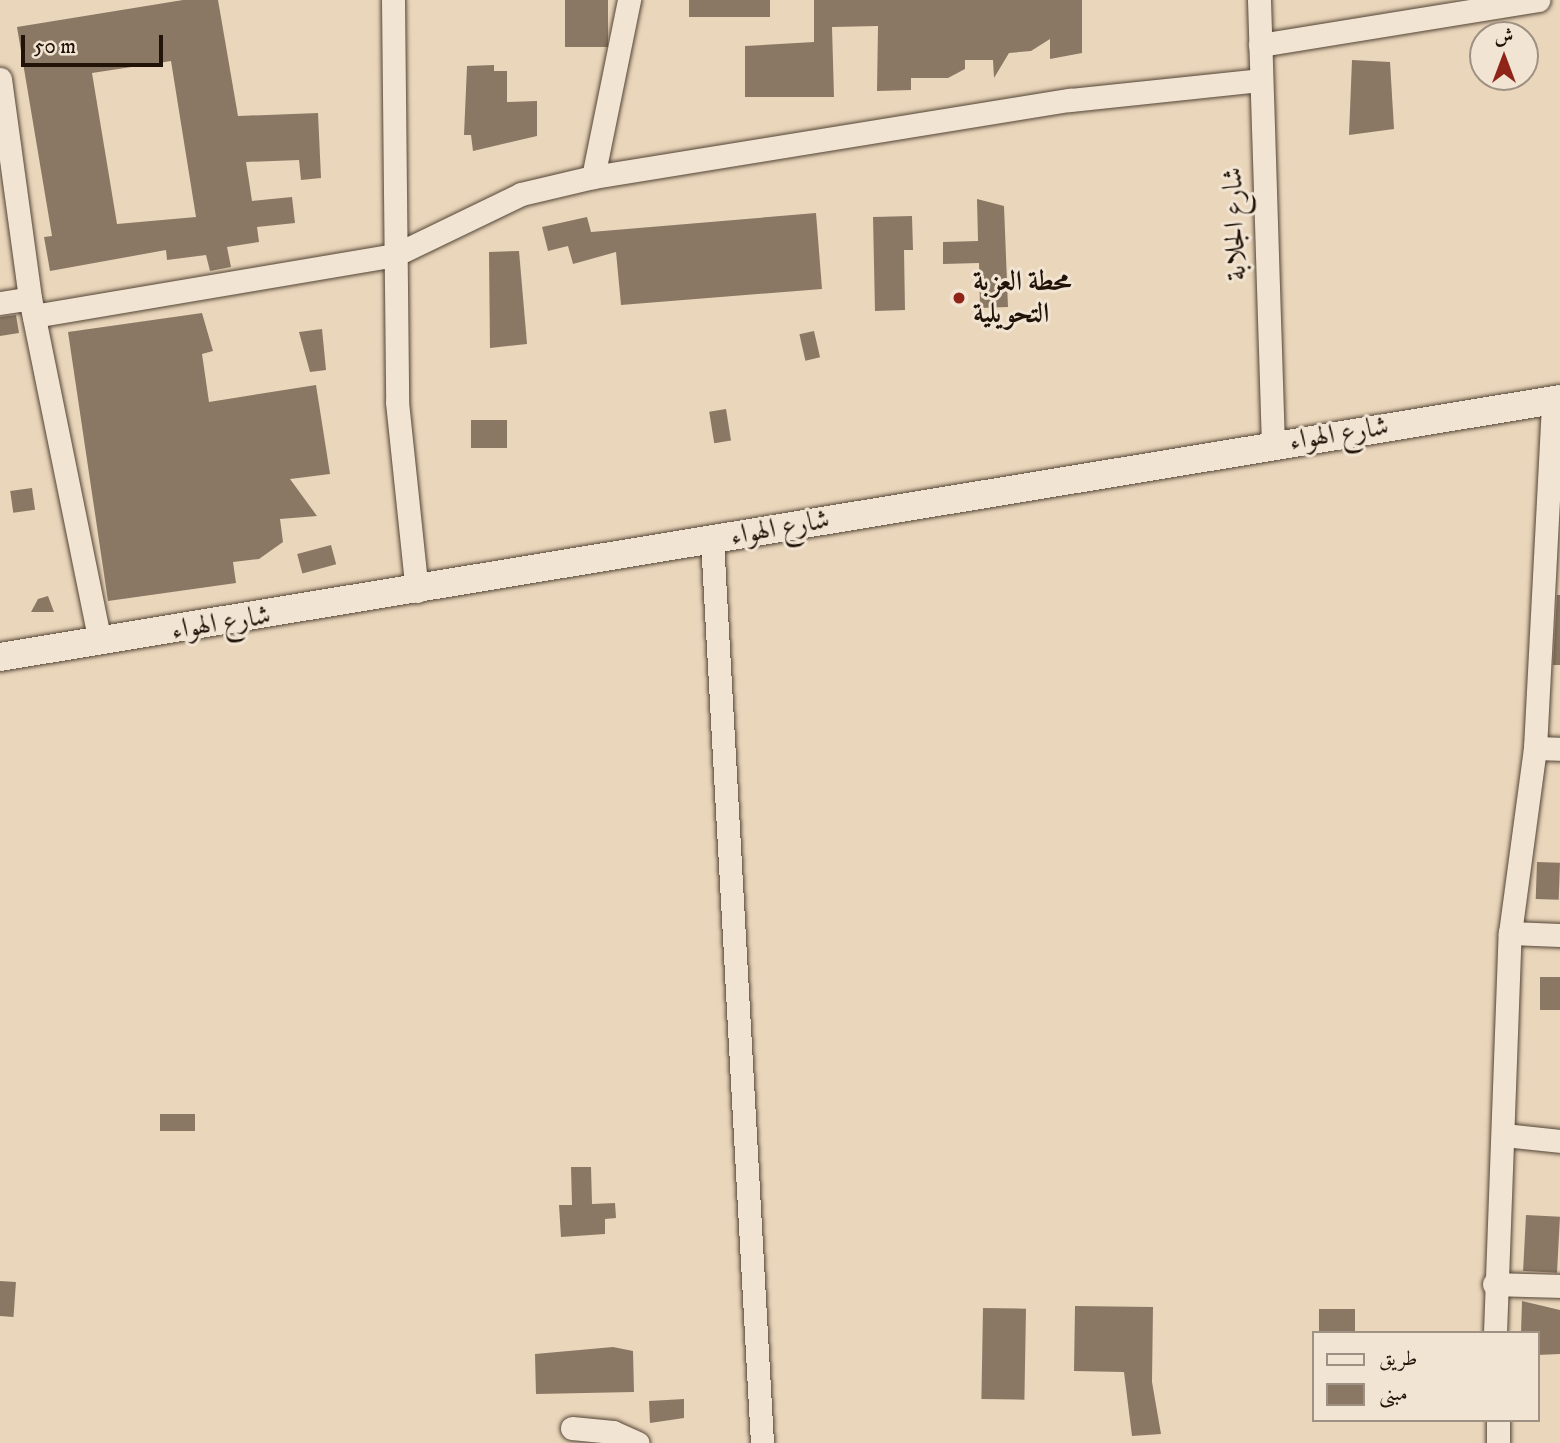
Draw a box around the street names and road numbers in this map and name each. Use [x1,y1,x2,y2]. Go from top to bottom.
street label: شارع الجلابة [1216,167,1254,281]
street label: شارع الهواء [1287,410,1391,458]
street label: شارع الهواء [728,503,832,553]
street label: شارع الهواء [169,599,273,647]

